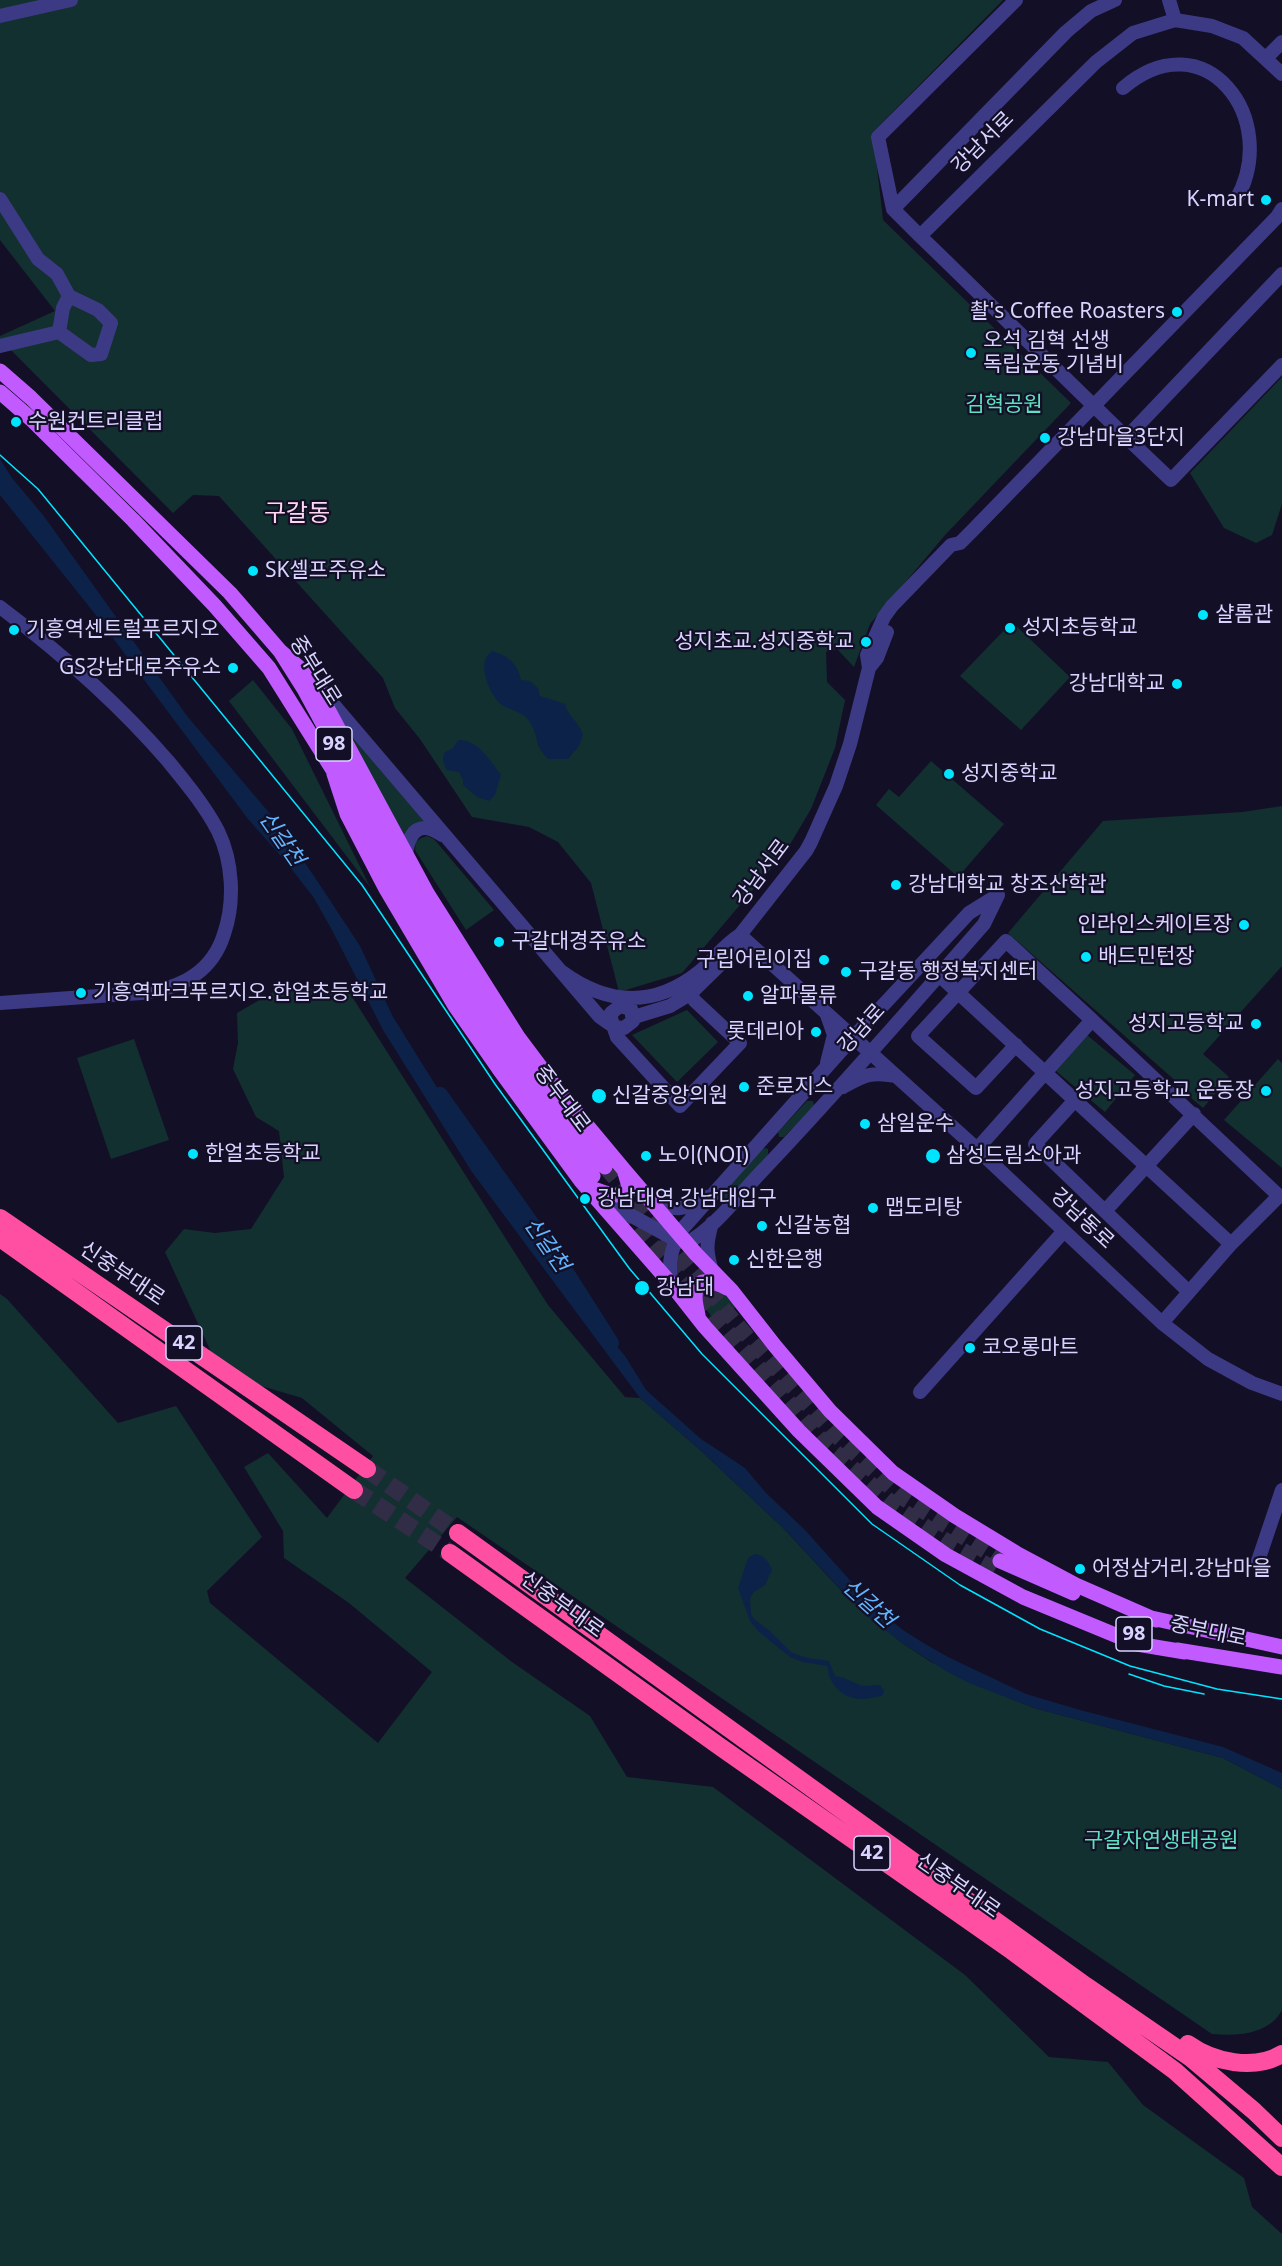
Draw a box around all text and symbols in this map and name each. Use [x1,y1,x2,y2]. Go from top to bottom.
street label: 강남서로 [947,107,1019,179]
place label: K-mart [1187,187,1254,213]
marker: K-mart [1259,193,1273,207]
place label: 촬's Coffee Roasters [970,299,1165,325]
marker: 촬's Coffee Roasters [1170,305,1184,319]
place label: 오석 김혁 선생 독립운동 기념비 [983,328,1124,378]
marker: 오석 김혁 선생 독립운동 기념비 [964,346,978,360]
park label: 김혁공원 [965,392,1043,418]
place label: 수원컨트리클럽 [28,409,163,435]
marker: 수원컨트리클럽 [9,415,23,429]
place label: 강남마을3단지 [1057,425,1185,451]
marker: 강남마을3단지 [1038,431,1052,445]
district label: 구갈동 [264,500,330,528]
place label: SK셀프주유소 [265,558,386,584]
marker: SK셀프주유소 [246,564,260,578]
place label: 샬롬관 [1215,602,1273,628]
marker: 샬롬관 [1196,608,1210,622]
place label: 성지초등학교 [1022,615,1138,641]
place label: 기흥역센트럴푸르지오 [26,617,219,643]
marker: 성지초등학교 [1003,621,1017,635]
marker: 기흥역센트럴푸르지오 [7,623,21,637]
place label: 성지초교.성지중학교 [674,629,854,655]
street label: 중부대로 [284,632,346,710]
marker: 성지초교.성지중학교 [859,635,873,649]
place label: GS강남대로주유소 [59,655,221,681]
marker: GS강남대로주유소 [226,661,240,675]
place label: 강남대학교 [1068,671,1165,697]
marker: 강남대학교 [1170,677,1184,691]
road number: 98 [316,727,352,761]
place label: 성지중학교 [961,761,1058,787]
marker: 성지중학교 [942,767,956,781]
water label: 신갈천 [253,807,309,871]
street label: 강남서로 [729,835,795,911]
place label: 강남대학교 창조산학관 [908,872,1107,898]
marker: 강남대학교 창조산학관 [889,878,903,892]
place label: 인라인스케이트장 [1077,912,1232,938]
marker: 인라인스케이트장 [1237,918,1251,932]
place label: 구갈대경주유소 [511,929,646,955]
marker: 구갈대경주유소 [492,935,506,949]
place label: 배드민턴장 [1098,944,1195,970]
place label: 구립어린이집 [696,947,812,973]
marker: 배드민턴장 [1079,950,1093,964]
marker: 구립어린이집 [817,953,831,967]
place label: 구갈동 행정복지센터 [858,959,1037,985]
marker: 구갈동 행정복지센터 [839,965,853,979]
place label: 기흥역파크푸르지오.한얼초등학교 [93,980,388,1006]
place label: 알파물류 [760,983,837,1009]
marker: 기흥역파크푸르지오.한얼초등학교 [74,986,88,1000]
marker: 알파물류 [741,989,755,1003]
street label: 강남로 [833,999,891,1059]
place label: 성지고등학교 [1128,1011,1244,1037]
marker: 성지고등학교 [1249,1017,1263,1031]
place label: 롯데리아 [727,1019,804,1045]
marker: 롯데리아 [809,1025,823,1039]
street label: 중부대로 [529,1061,595,1137]
place label: 준로지스 [756,1074,833,1100]
place label: 성지고등학교 운동장 [1075,1078,1254,1104]
marker: 준로지스 [737,1080,751,1094]
place label: 신갈중앙의원 [612,1083,728,1109]
marker: 성지고등학교 운동장 [1259,1084,1273,1098]
marker: 신갈중앙의원 [590,1087,608,1105]
place label: 삼일운수 [877,1111,954,1137]
marker: 삼일운수 [858,1117,872,1131]
place label: 한얼초등학교 [205,1141,321,1167]
place label: 노이(NOI) [658,1143,749,1169]
place label: 삼성드림소아과 [946,1143,1081,1169]
marker: 한얼초등학교 [186,1147,200,1161]
marker: 삼성드림소아과 [924,1147,942,1165]
marker: 노이(NOI) [639,1149,653,1163]
street label: 강남동로 [1045,1183,1119,1255]
place label: 강남대역.강남대입구 [597,1186,777,1212]
marker: 강남대역.강남대입구 [578,1192,592,1206]
place label: 맵도리탕 [885,1195,962,1221]
marker: 맵도리탕 [866,1201,880,1215]
water label: 신갈천 [518,1213,574,1277]
place label: 신갈농협 [774,1213,851,1239]
marker: 신갈농협 [755,1219,769,1233]
street label: 신중부대로 [75,1237,169,1311]
place label: 신한은행 [746,1247,823,1273]
marker: 신한은행 [727,1253,741,1267]
place label: 강남대 [656,1275,714,1301]
marker: 강남대 [633,1279,651,1297]
road number: 42 [166,1326,202,1360]
place label: 코오롱마트 [982,1335,1079,1361]
marker: 코오롱마트 [963,1341,977,1355]
place label: 어정삼거리.강남마을 [1092,1556,1272,1582]
marker: 어정삼거리.강남마을 [1073,1562,1087,1576]
street label: 신중부대로 [516,1566,608,1644]
water label: 신갈천 [837,1574,899,1634]
street label: 중부대로 [1168,1612,1248,1652]
road number: 98 [1116,1617,1152,1651]
park label: 구갈자연생태공원 [1084,1828,1238,1854]
road number: 42 [854,1836,890,1870]
street label: 신중부대로 [911,1848,1005,1924]

